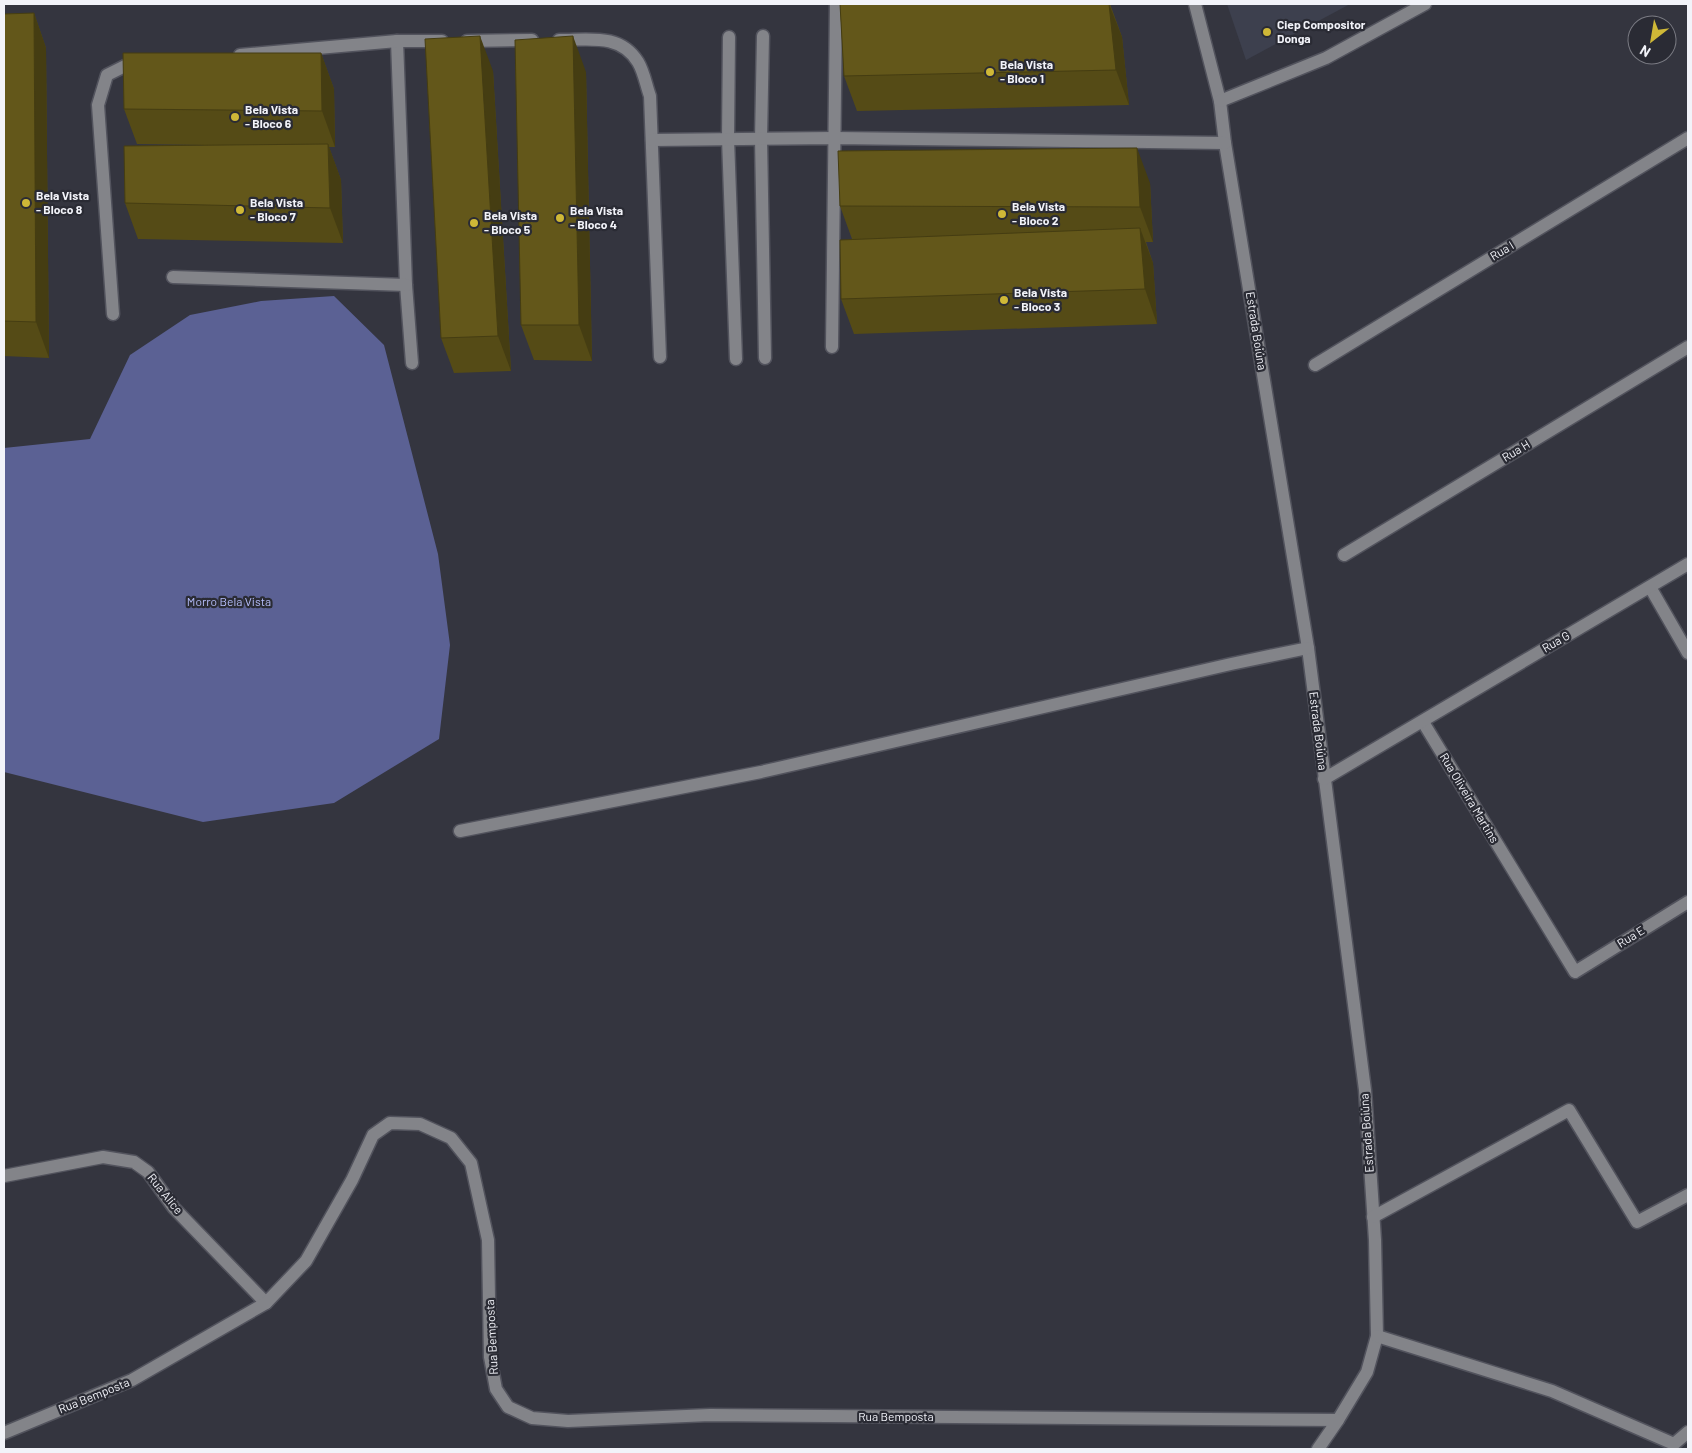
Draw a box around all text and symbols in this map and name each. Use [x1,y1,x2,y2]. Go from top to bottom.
north arrow [1627,15,1677,65]
place label: Ciep Compositor Donga [1277,17,1366,45]
marker: Ciep Compositor Donga [1261,26,1273,38]
text: N [1637,42,1653,61]
place label: Bela Vista - Bloco 1 [1000,57,1053,85]
marker: Bela Vista - Bloco 1 [984,66,996,78]
place label: Bela Vista - Bloco 6 [245,102,298,130]
marker: Bela Vista - Bloco 6 [229,111,241,123]
place label: Bela Vista - Bloco 8 [36,188,89,216]
place label: Bela Vista - Bloco 7 [250,195,303,223]
marker: Bela Vista - Bloco 8 [20,197,32,209]
place label: Bela Vista - Bloco 2 [1012,199,1065,227]
place label: Bela Vista - Bloco 4 [570,203,623,231]
marker: Bela Vista - Bloco 7 [234,204,246,216]
place label: Bela Vista - Bloco 5 [484,208,537,236]
marker: Bela Vista - Bloco 2 [996,208,1008,220]
marker: Bela Vista - Bloco 4 [554,212,566,224]
marker: Bela Vista - Bloco 5 [468,217,480,229]
street label: Rua I [1487,238,1516,263]
place label: Bela Vista - Bloco 3 [1014,285,1067,313]
street label: Estrada Boiúna [1244,291,1270,371]
marker: Bela Vista - Bloco 3 [998,294,1010,306]
street label: Rua H [1499,436,1532,464]
park label: Morro Bela Vista [187,594,271,608]
street label: Rua G [1539,628,1572,655]
street label: Estrada Boiúna [1307,691,1331,771]
street label: Rua Oliveira Martins [1438,750,1502,845]
street label: Rua E [1614,922,1647,950]
street label: Estrada Boiúna [1356,1093,1376,1173]
street label: Rua Alice [145,1170,186,1216]
street label: Rua Bemposta [482,1299,500,1375]
street label: Rua Bemposta [56,1374,131,1416]
street label: Rua Bemposta [858,1409,934,1423]

